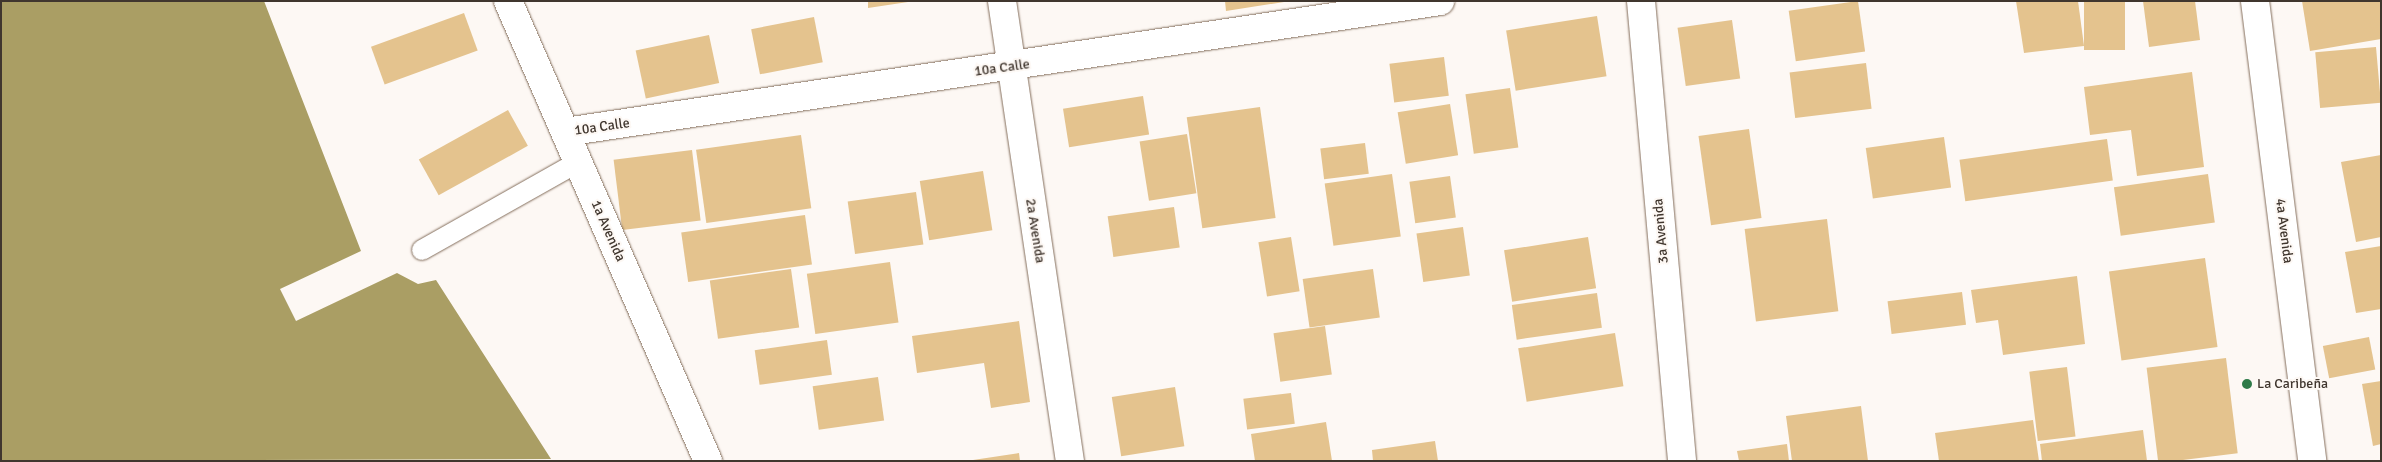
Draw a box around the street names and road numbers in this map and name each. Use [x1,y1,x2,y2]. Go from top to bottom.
street label: 10a Calle [973,56,1031,80]
street label: 10a Calle [573,115,631,139]
street label: 2a Avenida [1022,197,1048,265]
street label: 1a Avenida [587,198,629,264]
street label: 3a Avenida [1650,198,1672,264]
street label: 4a Avenida [2272,198,2296,264]

